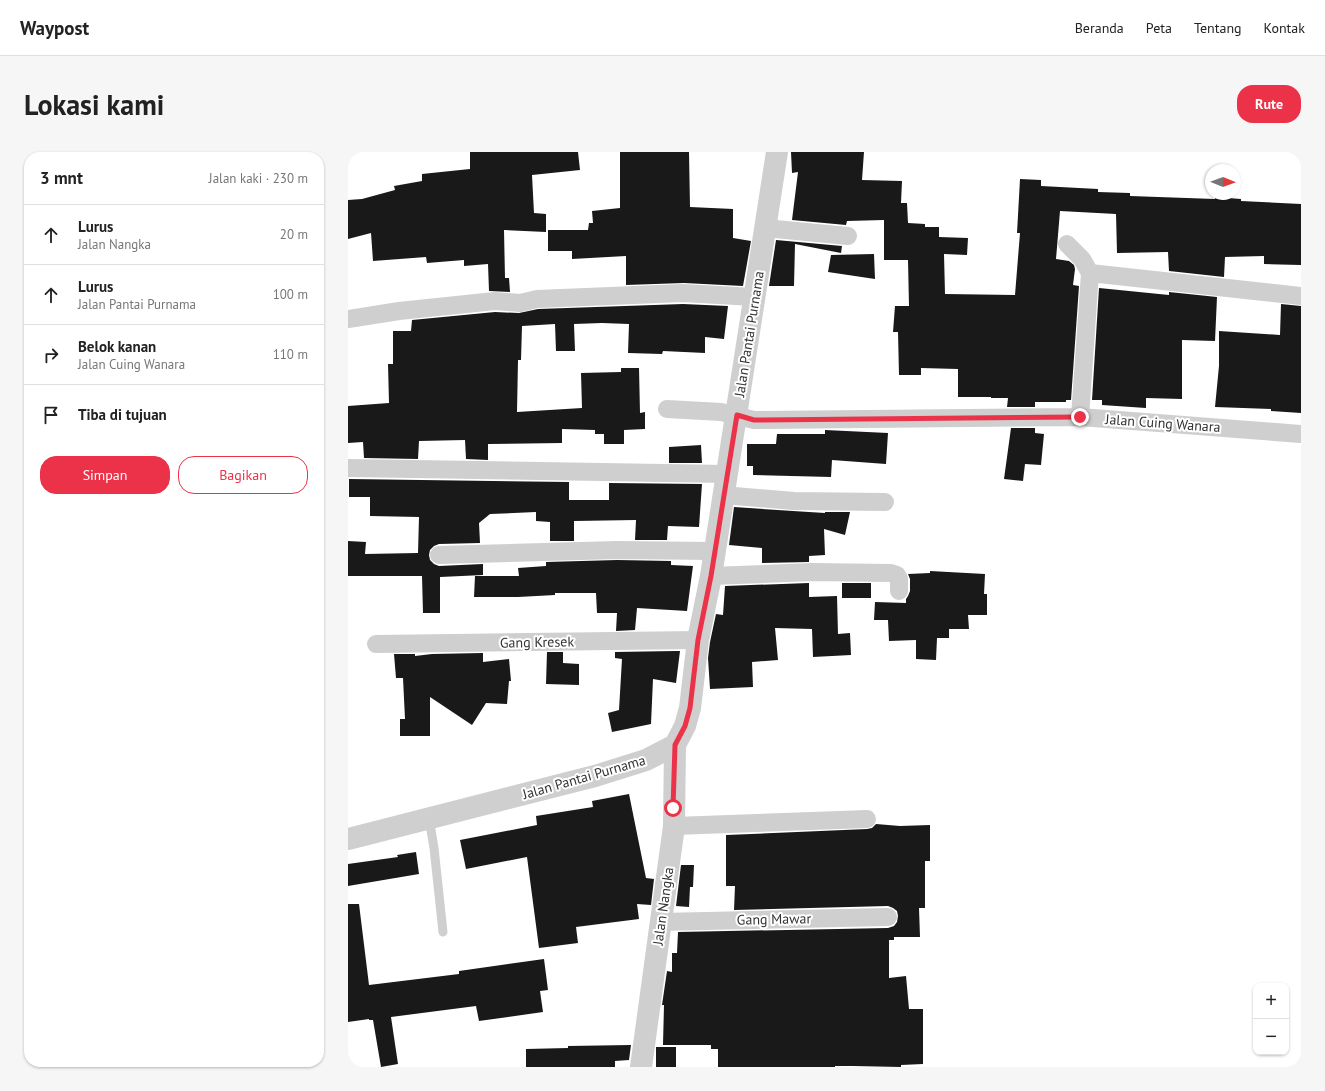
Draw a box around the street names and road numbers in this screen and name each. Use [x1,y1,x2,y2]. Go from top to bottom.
street label: Jalan Pantai Purnama [730,270,768,399]
street label: Jalan Cuing Wanara [1104,410,1221,436]
street label: Gang Kresek [500,632,575,652]
street label: Jalan Pantai Purnama [519,751,648,803]
street label: Jalan Nangka [648,866,677,947]
street label: Gang Mawar [737,909,812,929]

